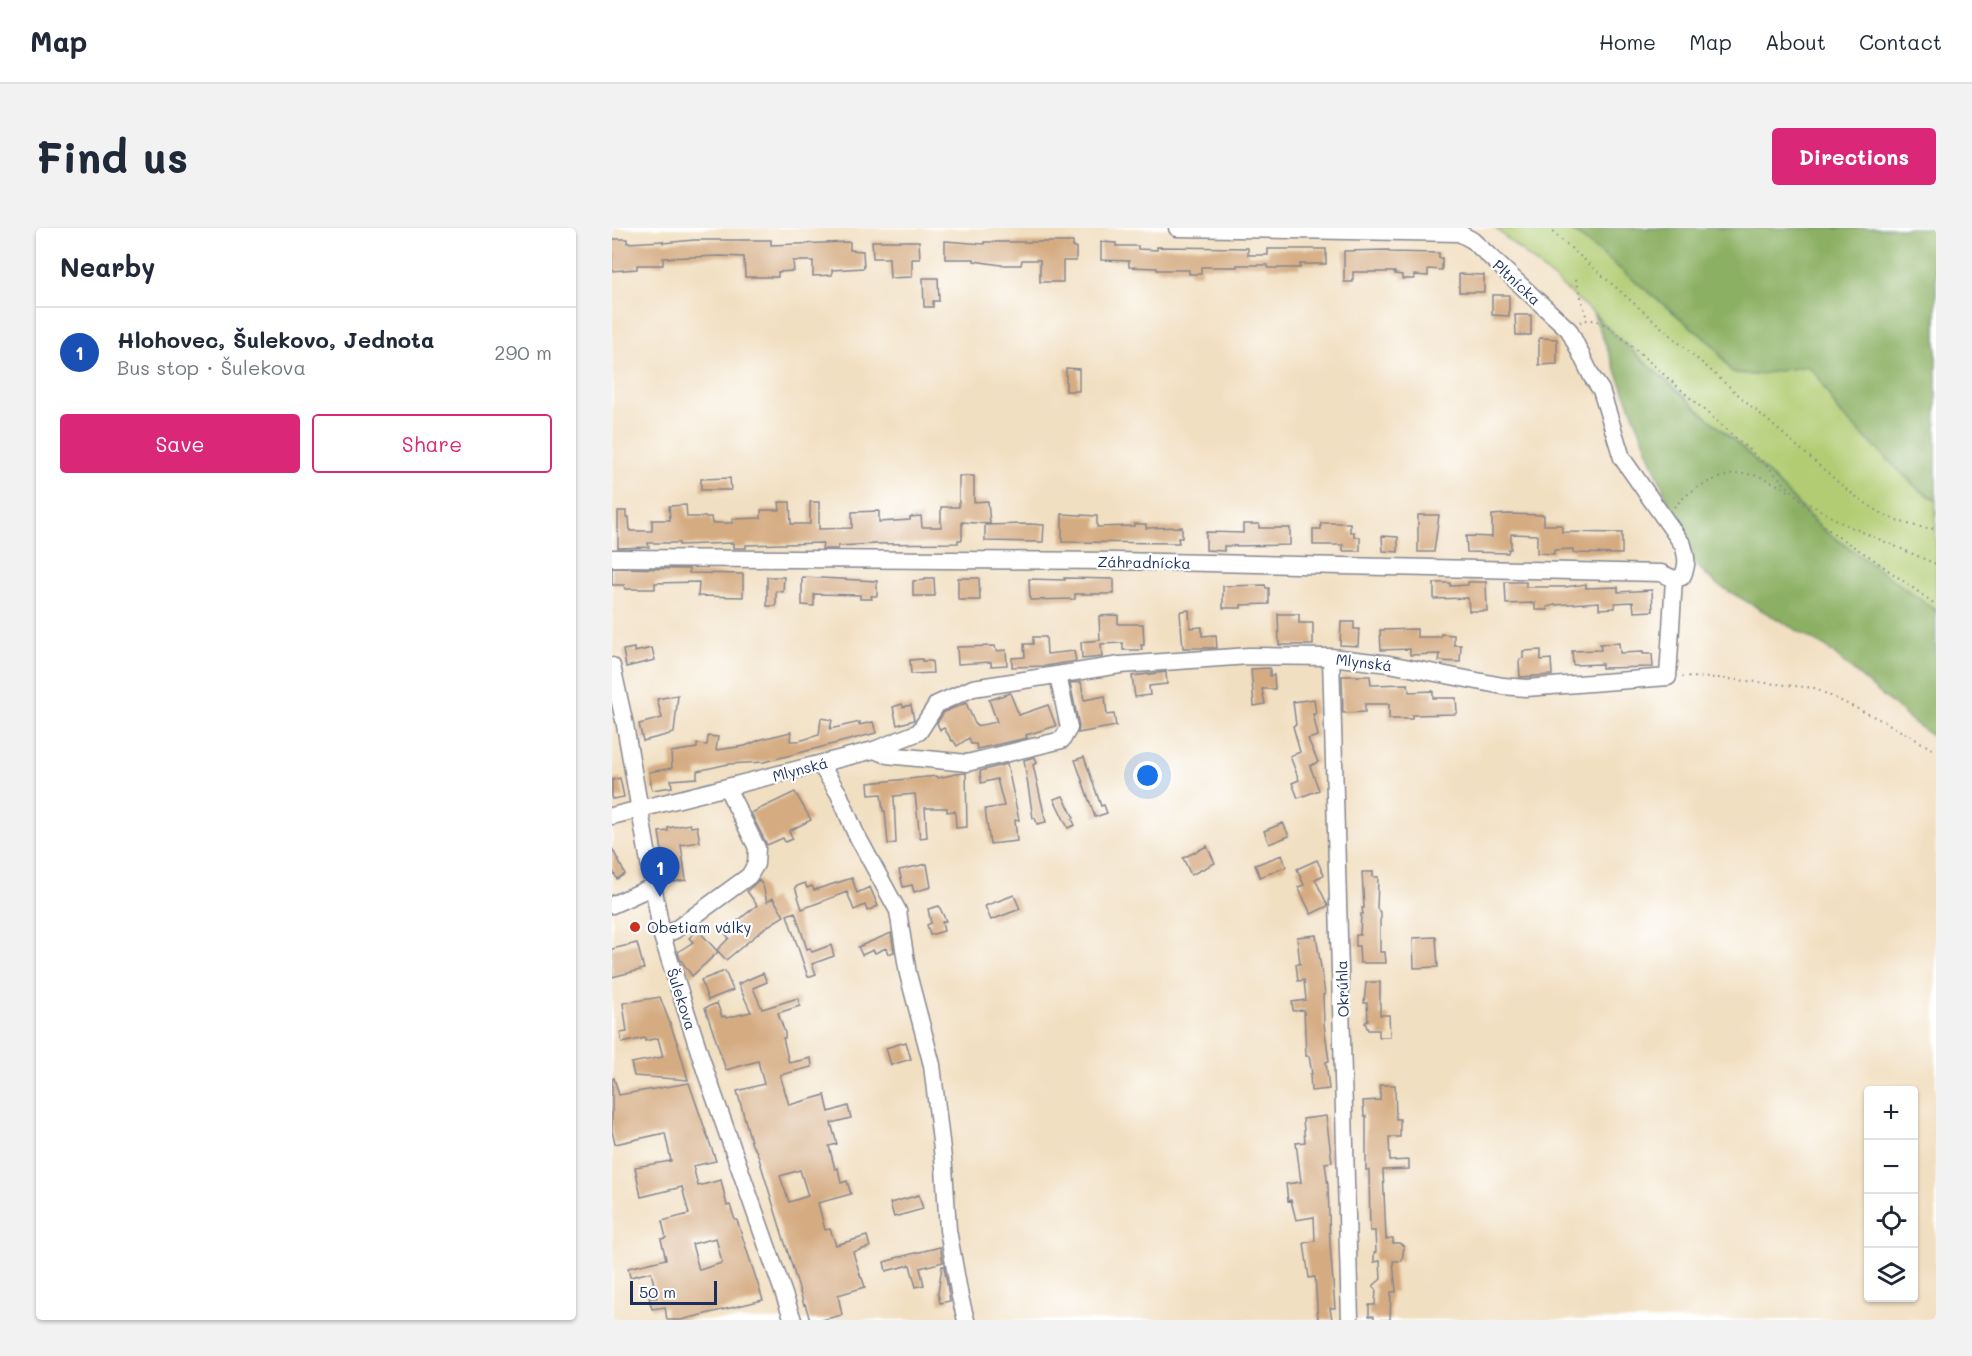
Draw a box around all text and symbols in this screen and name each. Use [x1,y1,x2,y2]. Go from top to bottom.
text: Map [30,23,87,59]
text: Home [1599,28,1656,55]
text: Map [1689,28,1732,55]
text: About [1765,28,1826,55]
text: Contact [1859,28,1942,55]
button: Directions [1772,128,1936,185]
text: Find us [36,129,188,184]
text: Nearby [60,250,155,284]
street label: Pltnícka [1489,255,1545,309]
text: Hlohovec, Šulekovo, Jednota [117,325,434,354]
text: 1 [75,339,84,365]
text: 290 m [494,339,552,365]
text: Bus stop · Šulekova [117,354,306,380]
button: Save [60,414,300,473]
button: Share [312,414,552,473]
street label: Záhradnícka [1097,551,1191,573]
street label: Mlynská [1335,649,1393,675]
street label: Mlynská [770,752,830,786]
your location [1133,761,1162,790]
pin: 1 [640,848,680,897]
place label: Obetiam války [647,917,751,937]
marker: Obetiam války [628,920,642,934]
street label: Okrúhla [1331,960,1353,1018]
street label: Šulekova [663,966,701,1032]
map controls [1864,1086,1918,1302]
button: + [1864,1086,1918,1140]
button: − [1864,1140,1918,1194]
button: locate [1864,1194,1918,1248]
button: layers [1864,1248,1918,1302]
scale bar [630,1278,717,1306]
text: 50 m [639,1281,676,1302]

